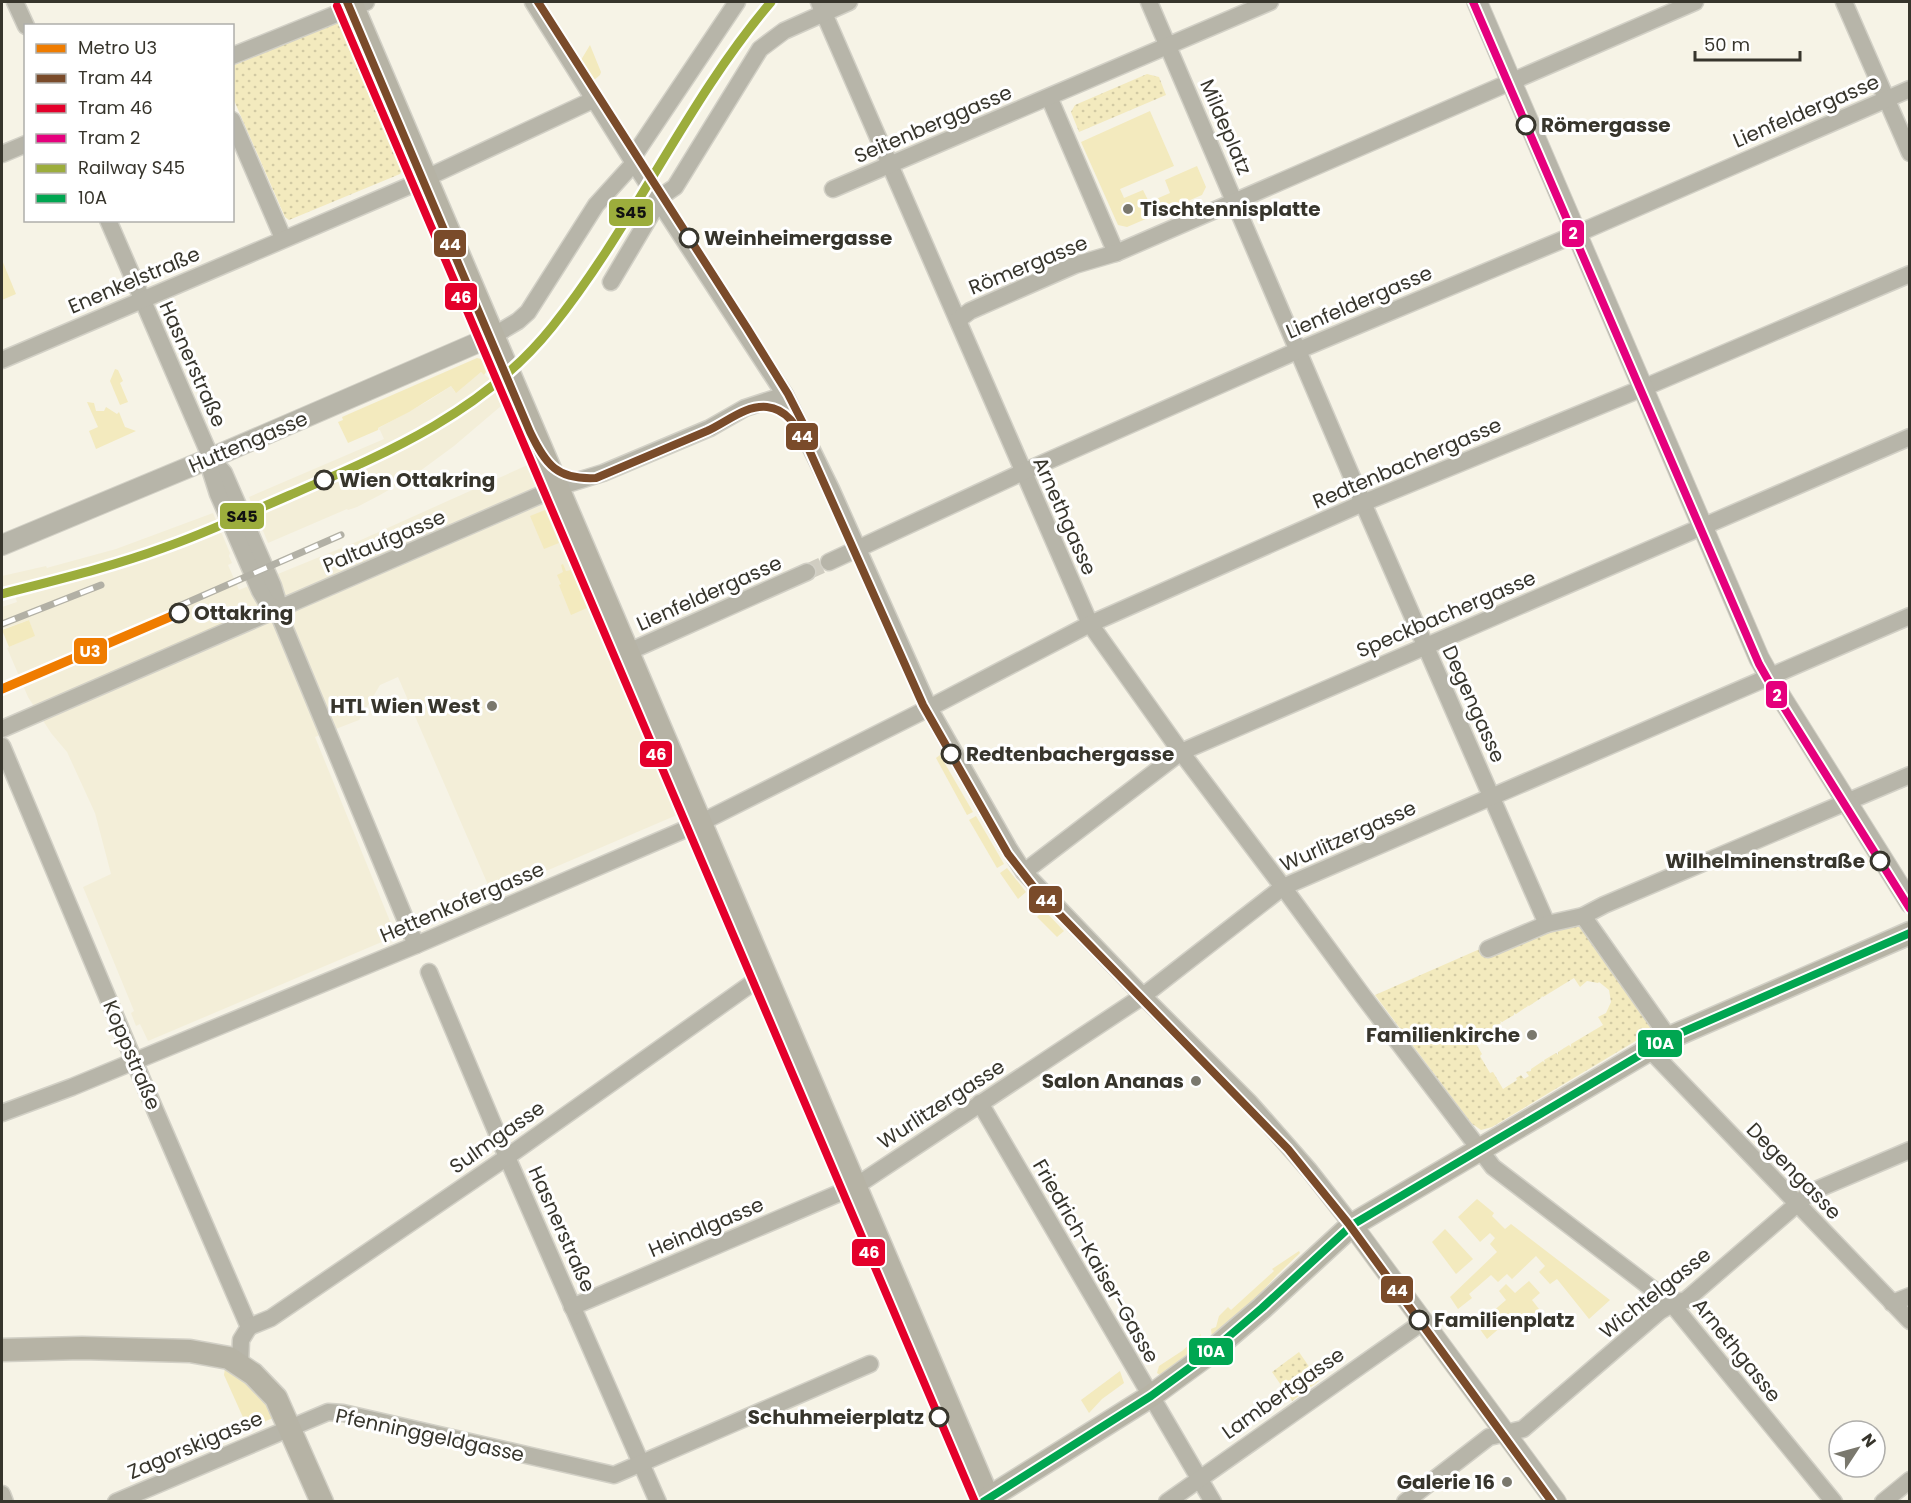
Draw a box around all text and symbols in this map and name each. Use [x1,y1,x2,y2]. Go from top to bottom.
legend [24,24,234,222]
scale bar [1695,24,1800,62]
text: 50 m [1704,32,1750,57]
text: Metro U3 [78,35,157,60]
text: Tram 44 [78,65,153,90]
street label: Lienfeldergasse [1729,68,1883,154]
street label: Mildeplatz [1193,75,1259,179]
street label: Seitenberggasse [850,78,1016,170]
text: Tram 46 [78,95,153,120]
place label: Römergasse [1541,111,1671,139]
marker: Römergasse [1516,115,1536,135]
text: Tram 2 [78,125,140,150]
text: Railway S45 [78,155,185,180]
text: 10A [78,185,107,210]
place label: Tischtennisplatte [1140,195,1321,223]
line badge: S45 [608,198,654,227]
text: S45 [615,201,647,224]
marker: Tischtennisplatte [1121,202,1135,216]
line badge: 2 [1561,219,1585,248]
text: 2 [1568,222,1578,245]
place label: Weinheimergasse [704,224,892,252]
marker: Weinheimergasse [679,228,699,248]
street label: Römergasse [964,228,1092,302]
line badge: 44 [433,229,467,258]
text: 44 [439,233,461,256]
street label: Enenkelstraße [64,240,204,320]
street label: Lienfeldergasse [1282,259,1436,345]
line badge: 46 [444,282,478,311]
text: 46 [450,286,472,309]
street label: Hasnerstraße [153,297,233,431]
street label: Huttengasse [184,404,312,480]
street label: Redtenbachergasse [1308,411,1506,515]
line badge: 44 [785,422,819,451]
text: 44 [791,425,813,448]
street label: Arnethgasse [1026,453,1104,579]
place label: Wien Ottakring [339,466,495,494]
marker: Wien Ottakring [314,470,334,490]
line badge: S45 [219,502,265,530]
street label: Paltaufgasse [318,503,450,579]
text: S45 [226,505,258,528]
street label: Lienfeldergasse [632,548,786,638]
street label: Speckbachergasse [1352,564,1540,664]
place label: Ottakring [194,599,293,627]
marker: Ottakring [169,603,189,623]
line badge: U3 [73,637,108,665]
text: U3 [80,640,100,663]
street label: Degengasse [1436,641,1512,767]
line badge: 2 [1765,680,1788,709]
text: 2 [1772,684,1782,707]
place label: HTL Wien West [330,692,480,720]
marker: HTL Wien West [485,699,499,713]
line badge: 46 [639,740,673,768]
place label: Redtenbachergasse [966,740,1174,768]
text: 46 [645,743,667,766]
marker: Redtenbachergasse [941,744,961,764]
street label: Wurlitzergasse [1276,793,1420,879]
place label: Wilhelminenstraße [1665,847,1865,875]
marker: Wilhelminenstraße [1870,851,1890,871]
street label: Hettenkofergasse [376,855,548,949]
line badge: 44 [1028,885,1063,914]
text: 44 [1035,889,1057,912]
street label: Koppstraße [96,996,168,1114]
place label: Familienkirche [1366,1021,1520,1049]
marker: Familienkirche [1525,1028,1539,1042]
line badge: 10A [1637,1029,1683,1058]
text: 10A [1646,1032,1674,1055]
street label: Wurlitzergasse [872,1052,1010,1156]
place label: Salon Ananas [1042,1067,1184,1095]
marker: Salon Ananas [1189,1074,1203,1088]
street label: Sulmgasse [444,1094,550,1180]
street label: Degengasse [1740,1116,1848,1226]
street label: Friedrich-Kaiser-Gasse [1026,1154,1166,1368]
street label: Hasnerstraße [522,1162,602,1296]
street label: Heindlgasse [644,1190,768,1264]
line badge: 46 [851,1238,886,1267]
text: 46 [858,1241,880,1264]
street label: Wichtelgasse [1593,1241,1717,1345]
line badge: 44 [1380,1275,1414,1304]
text: 44 [1386,1279,1408,1302]
street label: Arnethgasse [1686,1292,1788,1408]
place label: Familienplatz [1434,1306,1574,1334]
marker: Familienplatz [1409,1310,1429,1330]
line badge: 10A [1188,1337,1234,1366]
text: 10A [1197,1340,1225,1363]
street label: Lambertgasse [1216,1340,1350,1446]
street label: Pfenninggeldgasse [333,1401,527,1469]
place label: Schuhmeierplatz [748,1403,924,1431]
street label: Zagorskigasse [123,1404,267,1486]
marker: Schuhmeierplatz [929,1407,949,1427]
north arrow [1827,1419,1887,1479]
text: N [1856,1429,1882,1452]
place label: Galerie 16 [1397,1468,1495,1496]
marker: Galerie 16 [1500,1475,1514,1489]

